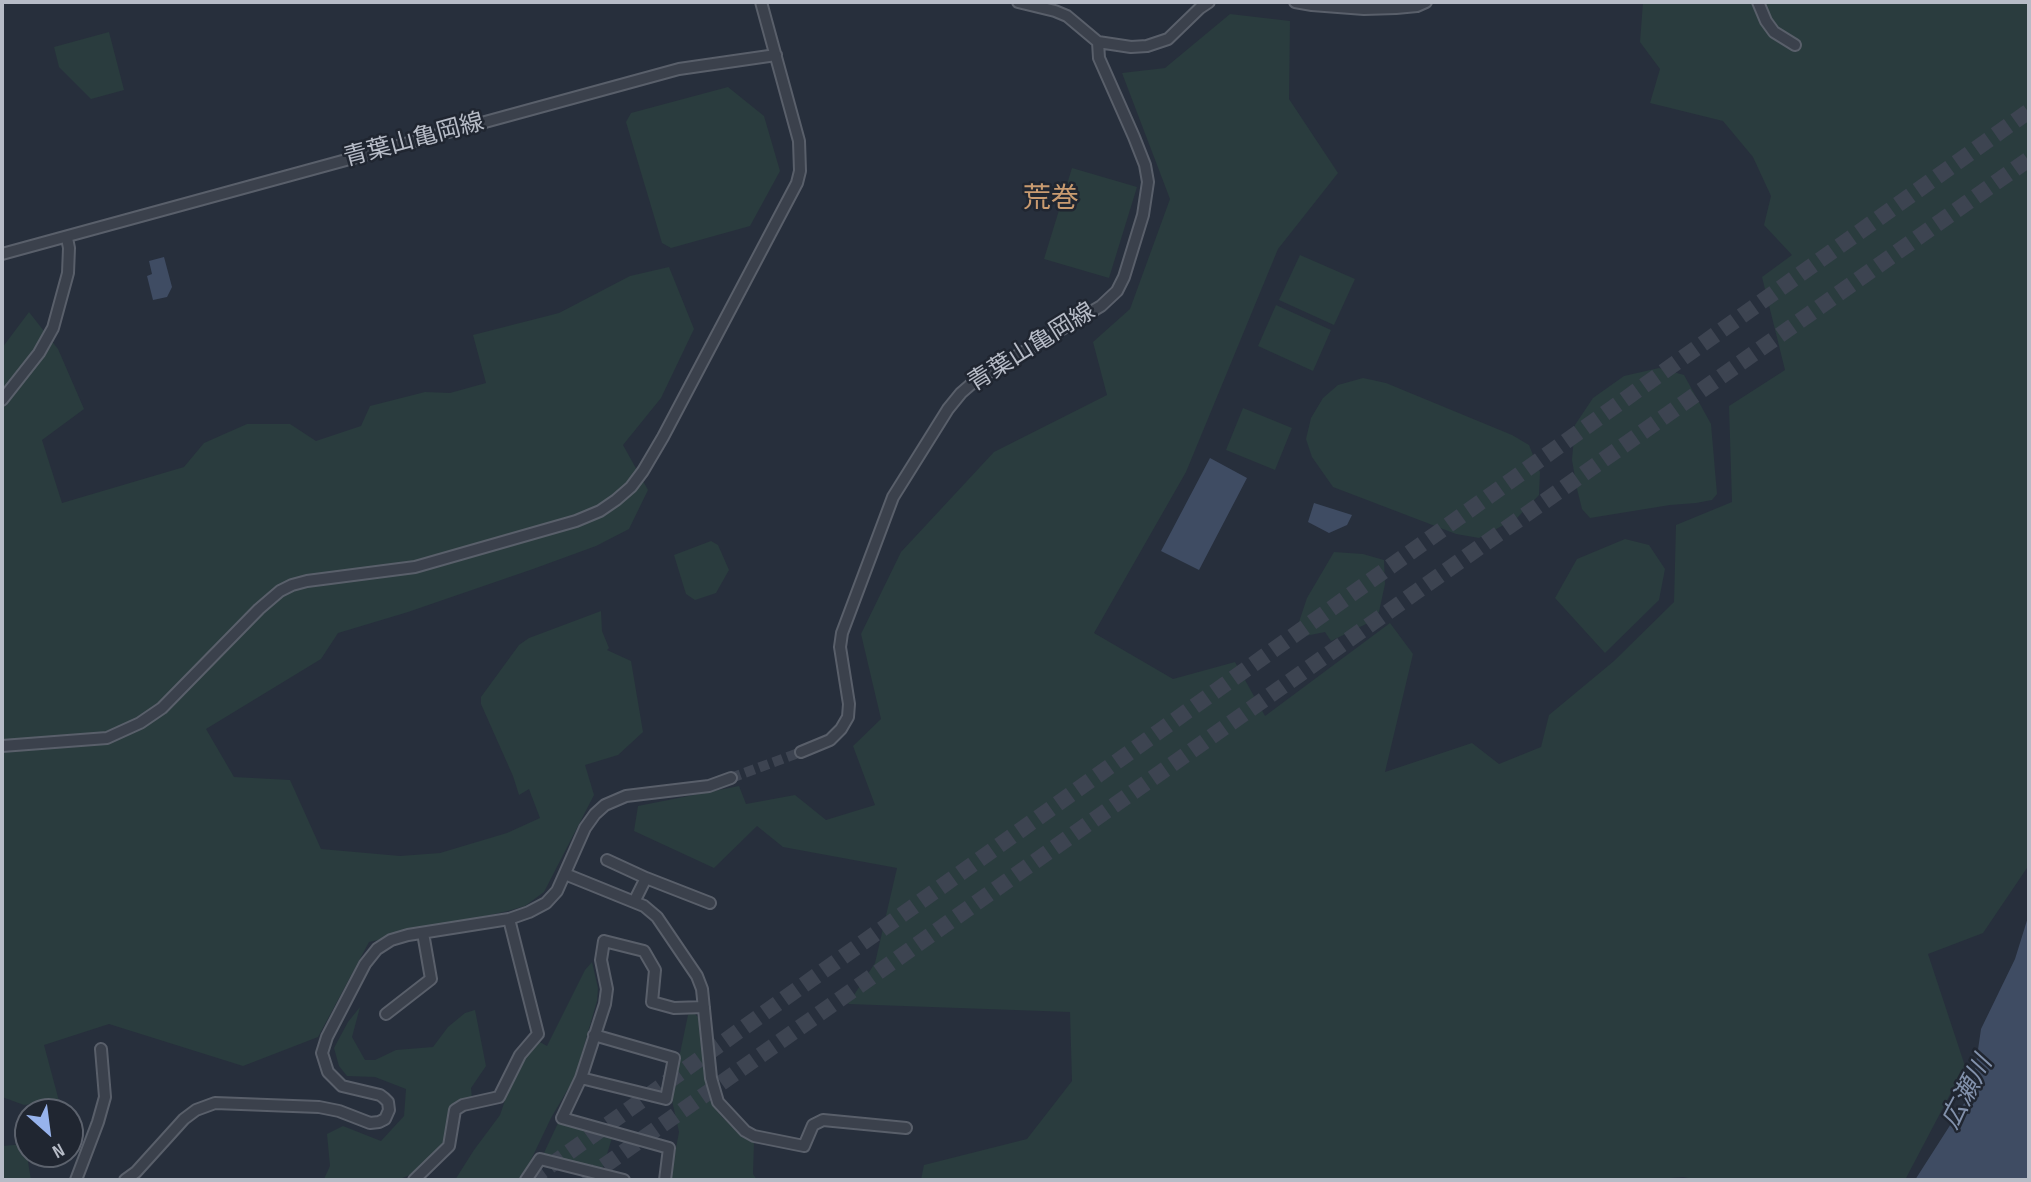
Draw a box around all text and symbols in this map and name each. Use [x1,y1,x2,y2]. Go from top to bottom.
street label: 青葉山亀岡線 [341,108,487,174]
district label: 荒巻 [1023,183,1079,217]
street label: 青葉山亀岡線 [963,298,1101,398]
water label: 広瀬川 [1936,1051,2000,1135]
north arrow [14,1098,84,1168]
text: N [48,1138,68,1163]

